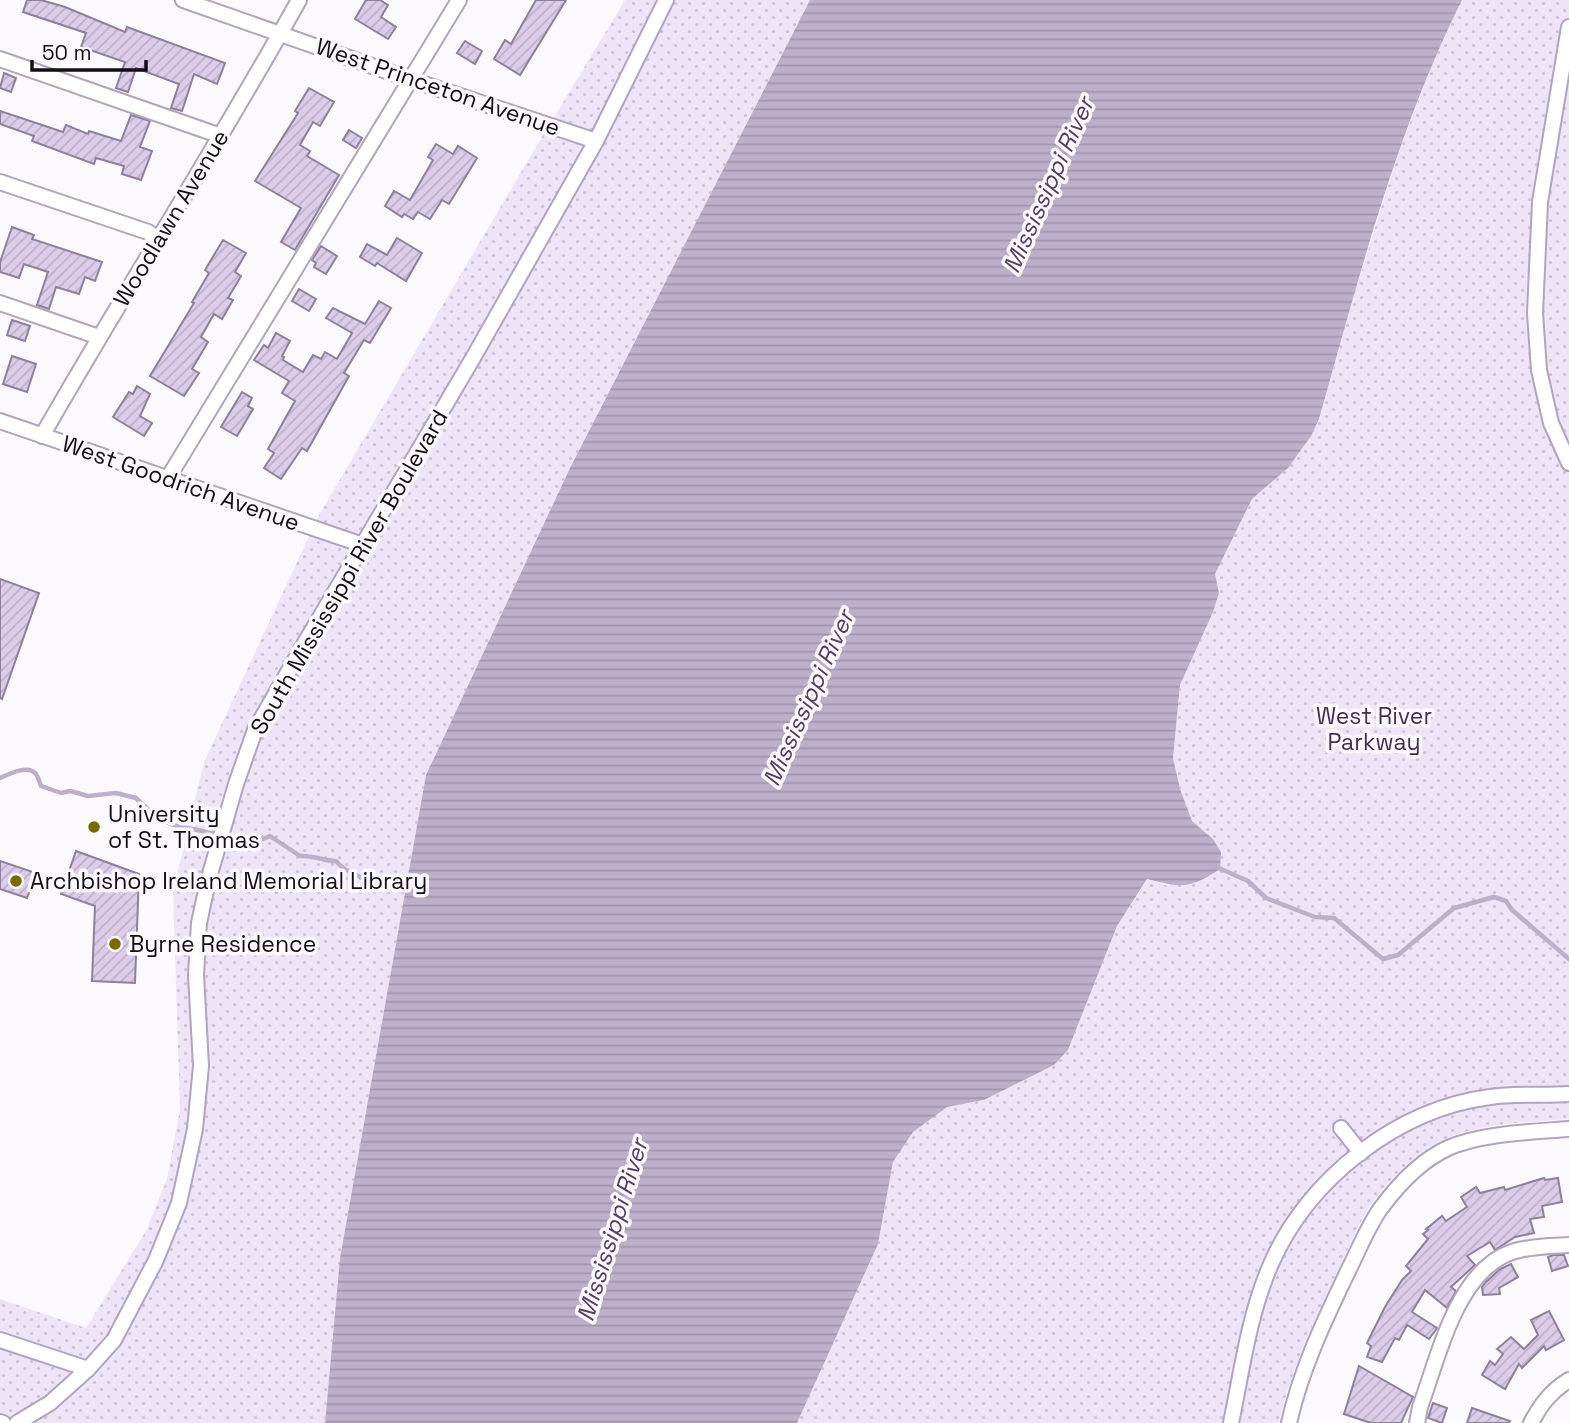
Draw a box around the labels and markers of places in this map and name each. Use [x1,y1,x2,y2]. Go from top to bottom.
place label: University of St. Thomas [108,799,260,855]
marker: University of St. Thomas [86,819,102,835]
place label: Archbishop Ireland Memorial Library [30,866,427,896]
marker: Archbishop Ireland Memorial Library [8,873,24,889]
place label: Byrne Residence [129,929,316,959]
marker: Byrne Residence [107,936,123,952]

